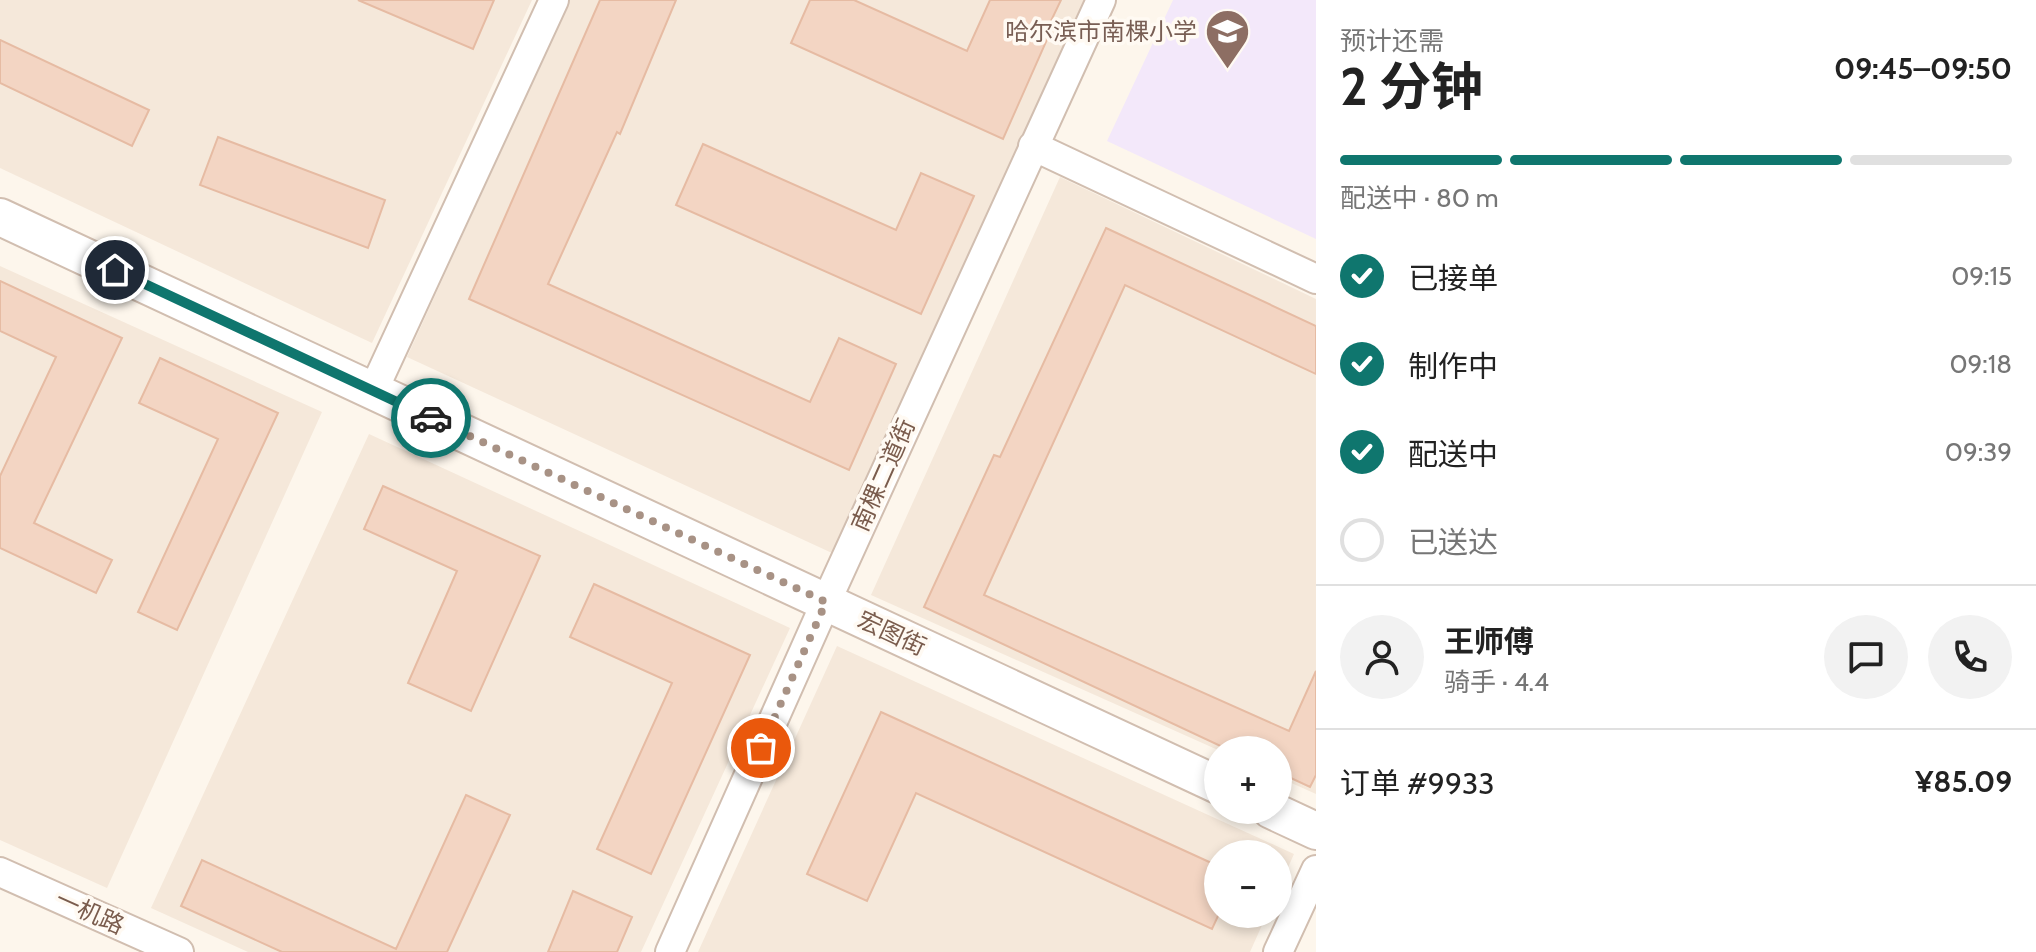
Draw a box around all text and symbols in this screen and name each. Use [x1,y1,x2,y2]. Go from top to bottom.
school or university icon: 哈尔滨市南棵小学 [1204,7,1252,70]
place label: 哈尔滨市南棵小学 [1005,17,1197,46]
text: 预计还需 [1340,25,1444,57]
text: 09:45–09:50 [1834,50,2012,87]
text: 2 分钟 [1340,55,1483,118]
text: 配送中 · 80 m [1340,182,1498,214]
pin [81,236,149,304]
icon: home [93,248,137,292]
icon: check [1340,254,1384,298]
text: 已接单 [1408,260,1498,297]
text: 09:15 [1951,260,2012,292]
icon: check [1340,342,1384,386]
text: 制作中 [1408,348,1498,385]
text: 09:18 [1949,348,2012,380]
courier [391,378,471,458]
icon: car [409,396,453,440]
street label: 南棵二道街 [845,414,921,536]
icon: check [1340,430,1384,474]
text: 配送中 [1408,436,1498,473]
text: 09:39 [1945,436,2012,468]
text: 已送达 [1408,524,1498,561]
street label: 宏图街 [853,605,931,661]
button: person [1340,615,1424,699]
button: chat [1824,615,1908,699]
button: phone [1928,615,2012,699]
text: 王师傅 [1444,623,1534,660]
text: 骑手 · 4.4 [1444,666,1549,698]
pin [727,714,795,782]
icon: bag [739,726,783,770]
map controls [1204,736,1292,928]
button: + [1204,736,1292,824]
text: ¥85.09 [1915,763,2012,800]
text: 订单 #9933 [1340,765,1494,802]
button: − [1204,840,1292,928]
street label: 一机路 [51,884,129,940]

